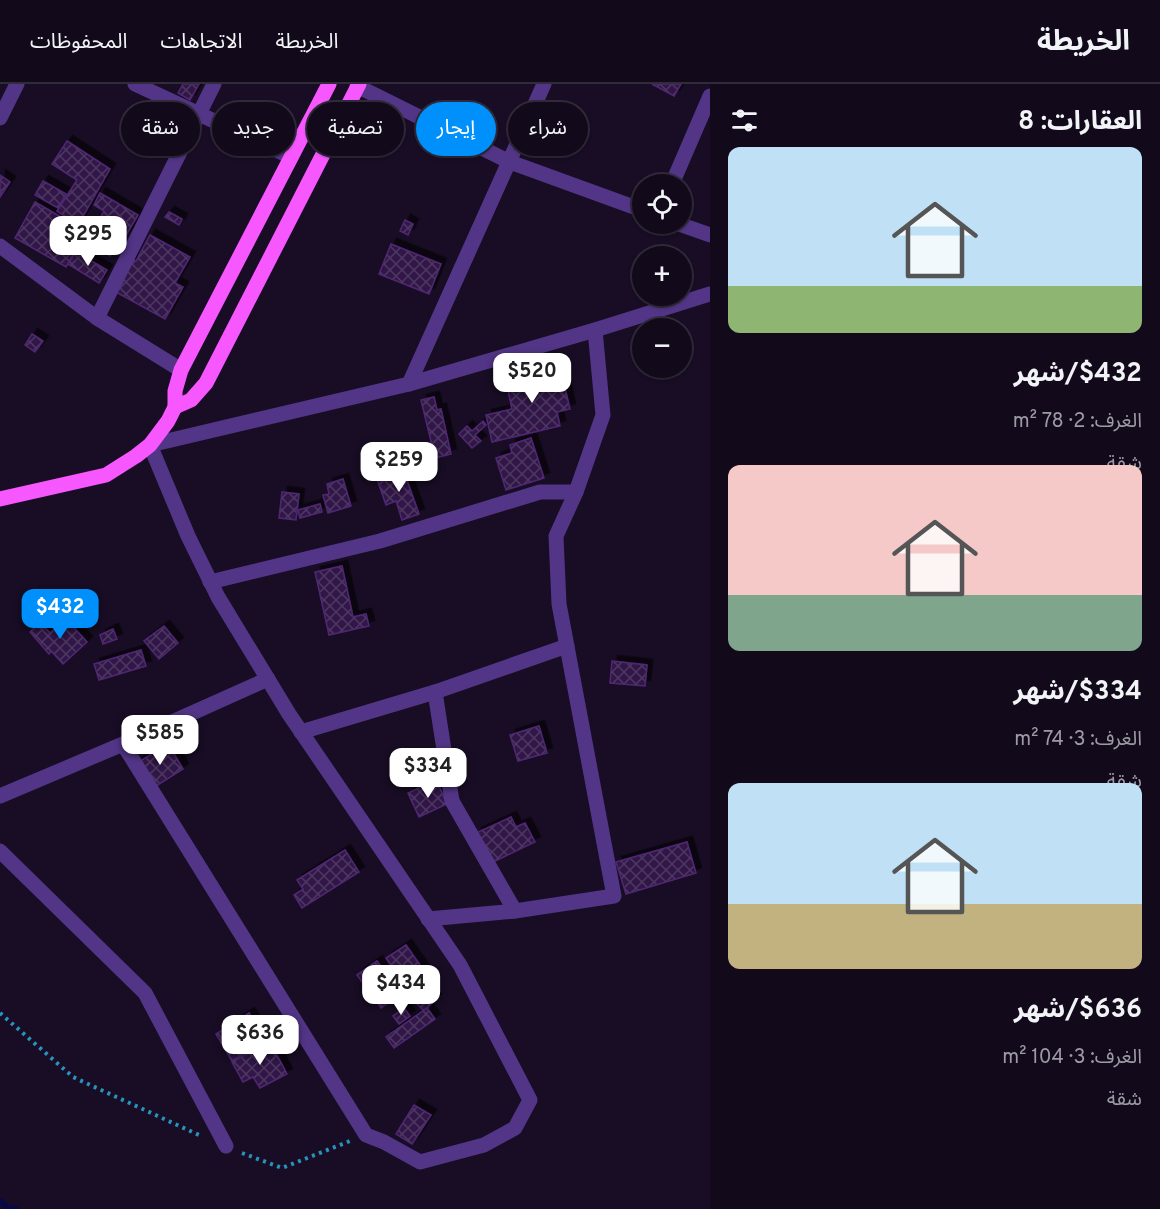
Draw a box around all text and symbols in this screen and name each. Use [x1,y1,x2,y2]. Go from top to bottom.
text: الخريطة [1037,25,1130,61]
text: المحفوظات [30,29,127,56]
text: الاتجاهات [160,29,242,56]
text: الخريطة [275,29,338,56]
chip: شقة [121,102,200,156]
chip: جديد [212,102,295,156]
chip: تصفية [307,102,404,156]
chip: إيجار [416,102,496,156]
chip: شراء [508,102,588,156]
icon: filters [728,104,761,137]
text: العقارات: 8 [1018,106,1142,139]
map controls [632,174,692,378]
button: locate [632,174,692,234]
icon: home [881,186,989,294]
pin: $295 [52,216,124,267]
text: $295 [64,222,112,248]
button: + [632,246,692,306]
button: − [632,318,692,378]
pin: $520 [496,353,568,404]
text: $432/شهر [1014,358,1142,391]
text: $520 [507,359,557,385]
text: الغرف: 2 · 78 m² [1013,409,1142,435]
pin: $259 [363,442,435,493]
text: $259 [375,448,423,474]
text: شقة [1107,451,1142,477]
icon: home [881,504,989,612]
pin: $432 [24,589,96,640]
text: $432 [36,595,84,621]
text: $334/شهر [1014,676,1142,709]
pin: $585 [124,715,196,766]
text: $585 [135,721,185,747]
text: الغرف: 3 · 74 m² [1014,727,1142,753]
pin: $334 [392,748,464,799]
text: $334 [404,754,452,780]
text: شقة [1107,769,1142,795]
icon: home [881,822,989,930]
pin: $434 [365,965,437,1016]
text: $434 [376,971,426,997]
text: $636/شهر [1014,994,1142,1027]
pin: $636 [224,1015,296,1066]
text: $636 [236,1021,284,1047]
text: الغرف: 3 · 104 m² [1002,1045,1142,1071]
text: شقة [1107,1087,1142,1113]

